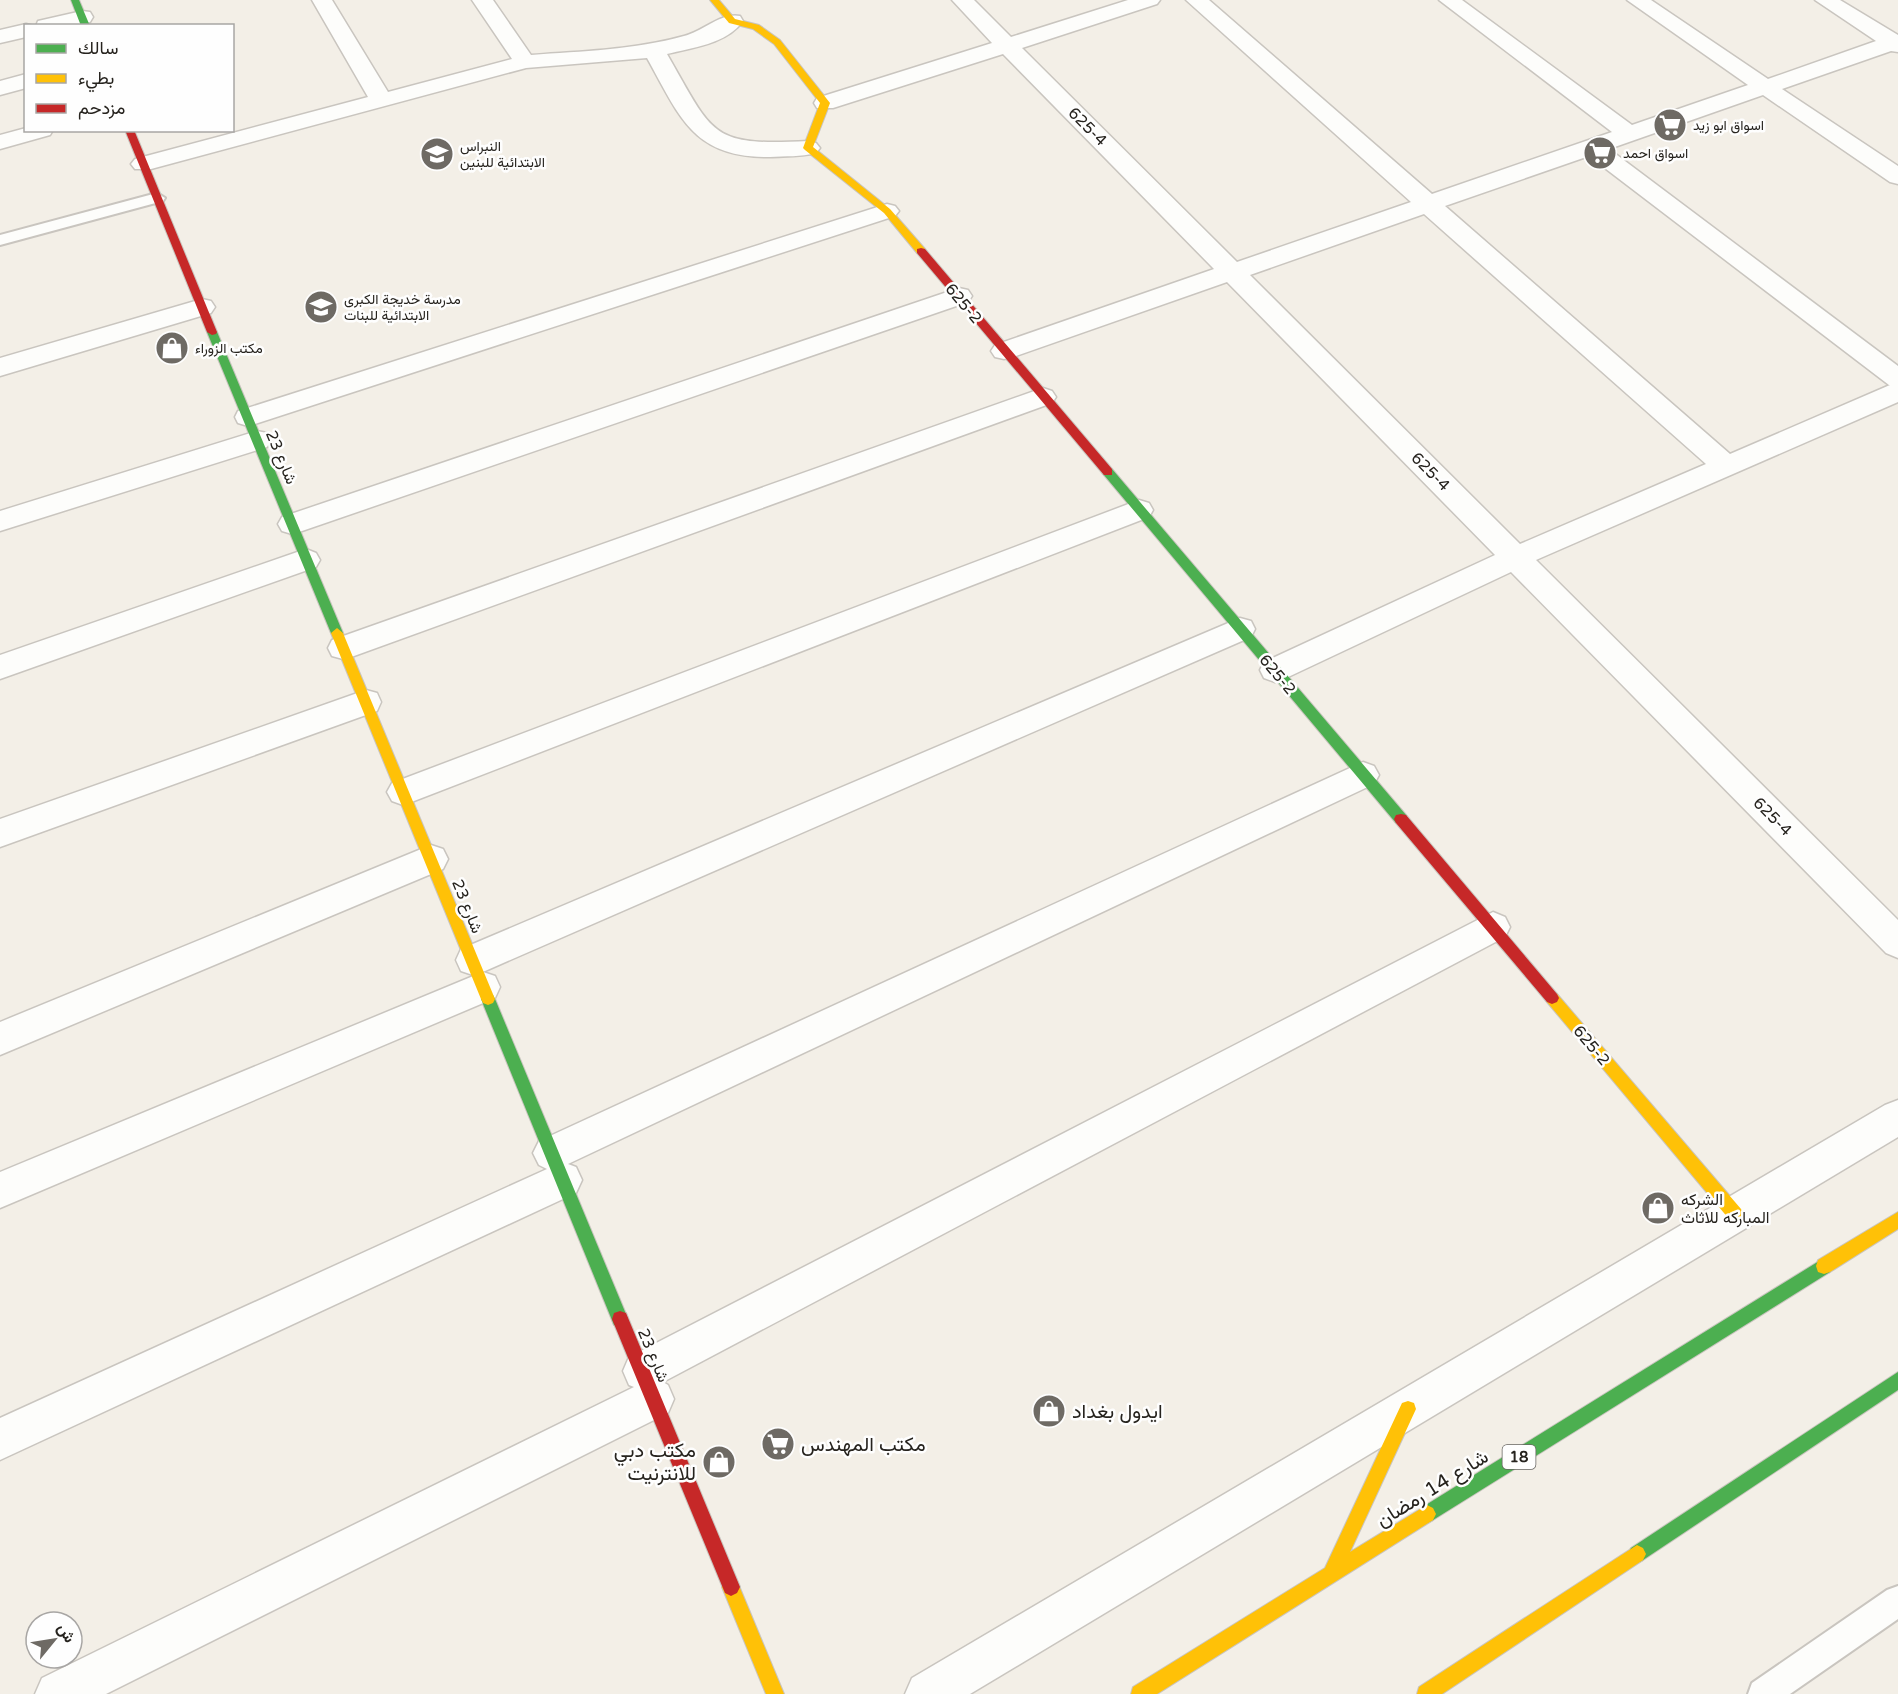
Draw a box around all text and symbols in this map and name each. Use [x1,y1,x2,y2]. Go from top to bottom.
legend [24,24,234,132]
text: سالك [78,37,118,59]
text: بطيء [78,67,114,93]
text: مزدحم [78,97,125,120]
street label: 625-4 [1064,103,1111,150]
supermarket icon: اسواق ابو زيد [1652,107,1688,143]
place label: اسواق ابو زيد [1693,117,1764,134]
supermarket icon: اسواق احمد [1582,135,1618,171]
school or university icon: النبراس الابتدائية للبنين [419,136,455,172]
place label: النبراس الابتدائية للبنين [460,138,545,171]
place label: اسواق احمد [1623,145,1688,162]
street label: 625-2 [941,279,986,328]
school or university icon: مدرسة خديجة الكبرى الابتدائية للبنات [303,289,339,325]
place label: مدرسة خديجة الكبرى الابتدائية للبنات [344,291,461,324]
shop icon: مكتب الزوراء [154,330,190,366]
place label: مكتب الزوراء [195,340,263,357]
street label: شارع 23 [260,428,301,488]
street label: 625-4 [1407,448,1454,495]
street label: 625-2 [1255,650,1300,699]
street label: 625-4 [1749,793,1796,840]
street label: شارع 23 [446,876,487,937]
street label: 625-2 [1569,1021,1614,1070]
shop icon: الشركه المباركه للاثاث [1640,1190,1676,1226]
place label: الشركه المباركه للاثاث [1681,1190,1770,1228]
street label: شارع 23 [632,1326,673,1386]
shop icon: ايدول بغداد [1031,1393,1067,1429]
place label: ايدول بغداد [1072,1400,1163,1424]
supermarket icon: مكتب المهندس [760,1426,796,1462]
place label: مكتب المهندس [801,1433,926,1457]
place label: مكتب دبي للانترنيت [614,1439,696,1486]
shop icon: مكتب دبي للانترنيت [701,1444,737,1480]
street label: شارع 14 رمضان [1372,1445,1494,1534]
road number: 18 [1502,1445,1536,1469]
north arrow [24,1610,84,1670]
text: ش [53,1620,80,1646]

